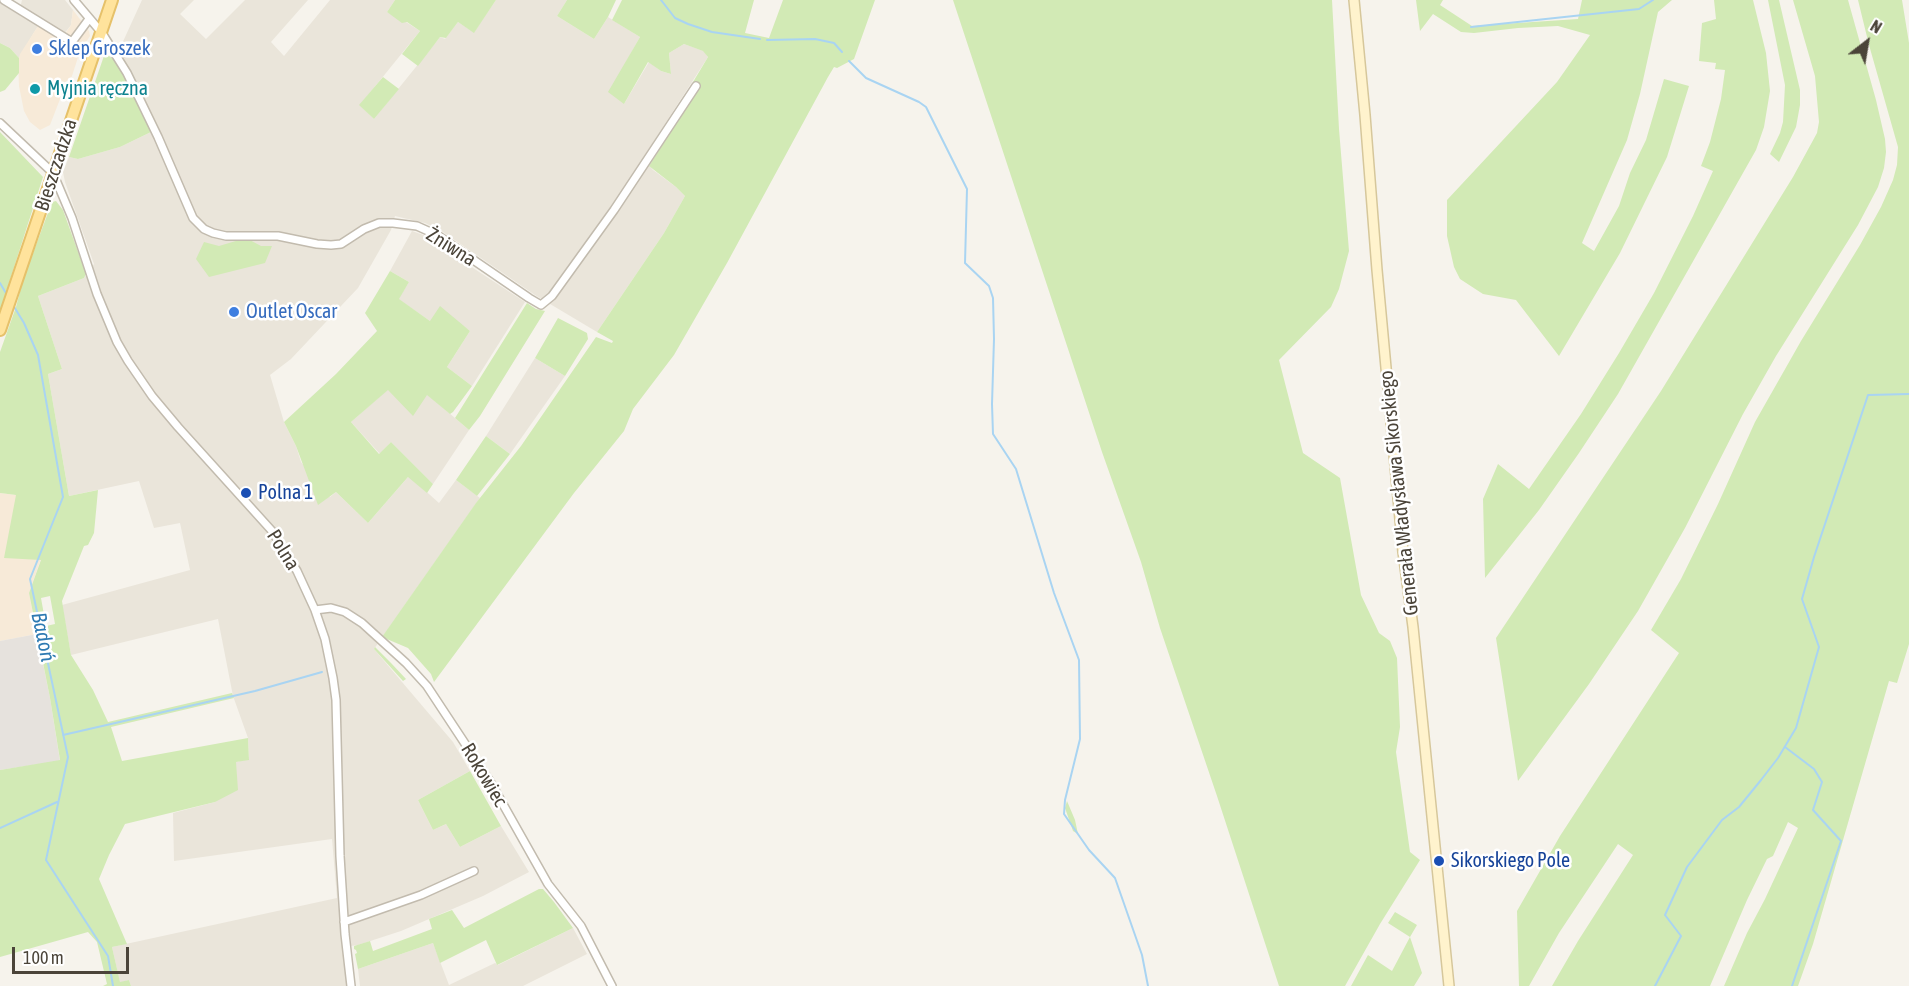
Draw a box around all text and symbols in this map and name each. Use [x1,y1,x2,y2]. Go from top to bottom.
north arrow [1837,12,1897,72]
text: N [1868,16,1885,37]
place label: Sklep Groszek [49,37,150,61]
marker: Sklep Groszek [30,42,44,56]
place label: Myjnia ręczna [47,77,148,101]
marker: Myjnia ręczna [28,82,42,96]
street label: Bieszczadzka [30,116,82,214]
street label: Żniwna [422,222,480,272]
place label: Outlet Oscar [246,300,337,324]
marker: Outlet Oscar [227,305,241,319]
street label: Generała Władysława Sikorskiego [1374,369,1424,617]
place label: Polna 1 [258,481,313,505]
marker: Polna 1 [239,486,253,500]
street label: Polna [261,525,305,575]
water label: Badoń [26,610,60,664]
street label: Rokowiec [456,739,512,811]
place label: Sikorskiego Pole [1451,849,1570,873]
marker: Sikorskiego Pole [1432,854,1446,868]
scale bar [15,935,132,973]
text: 100 m [23,947,64,968]

